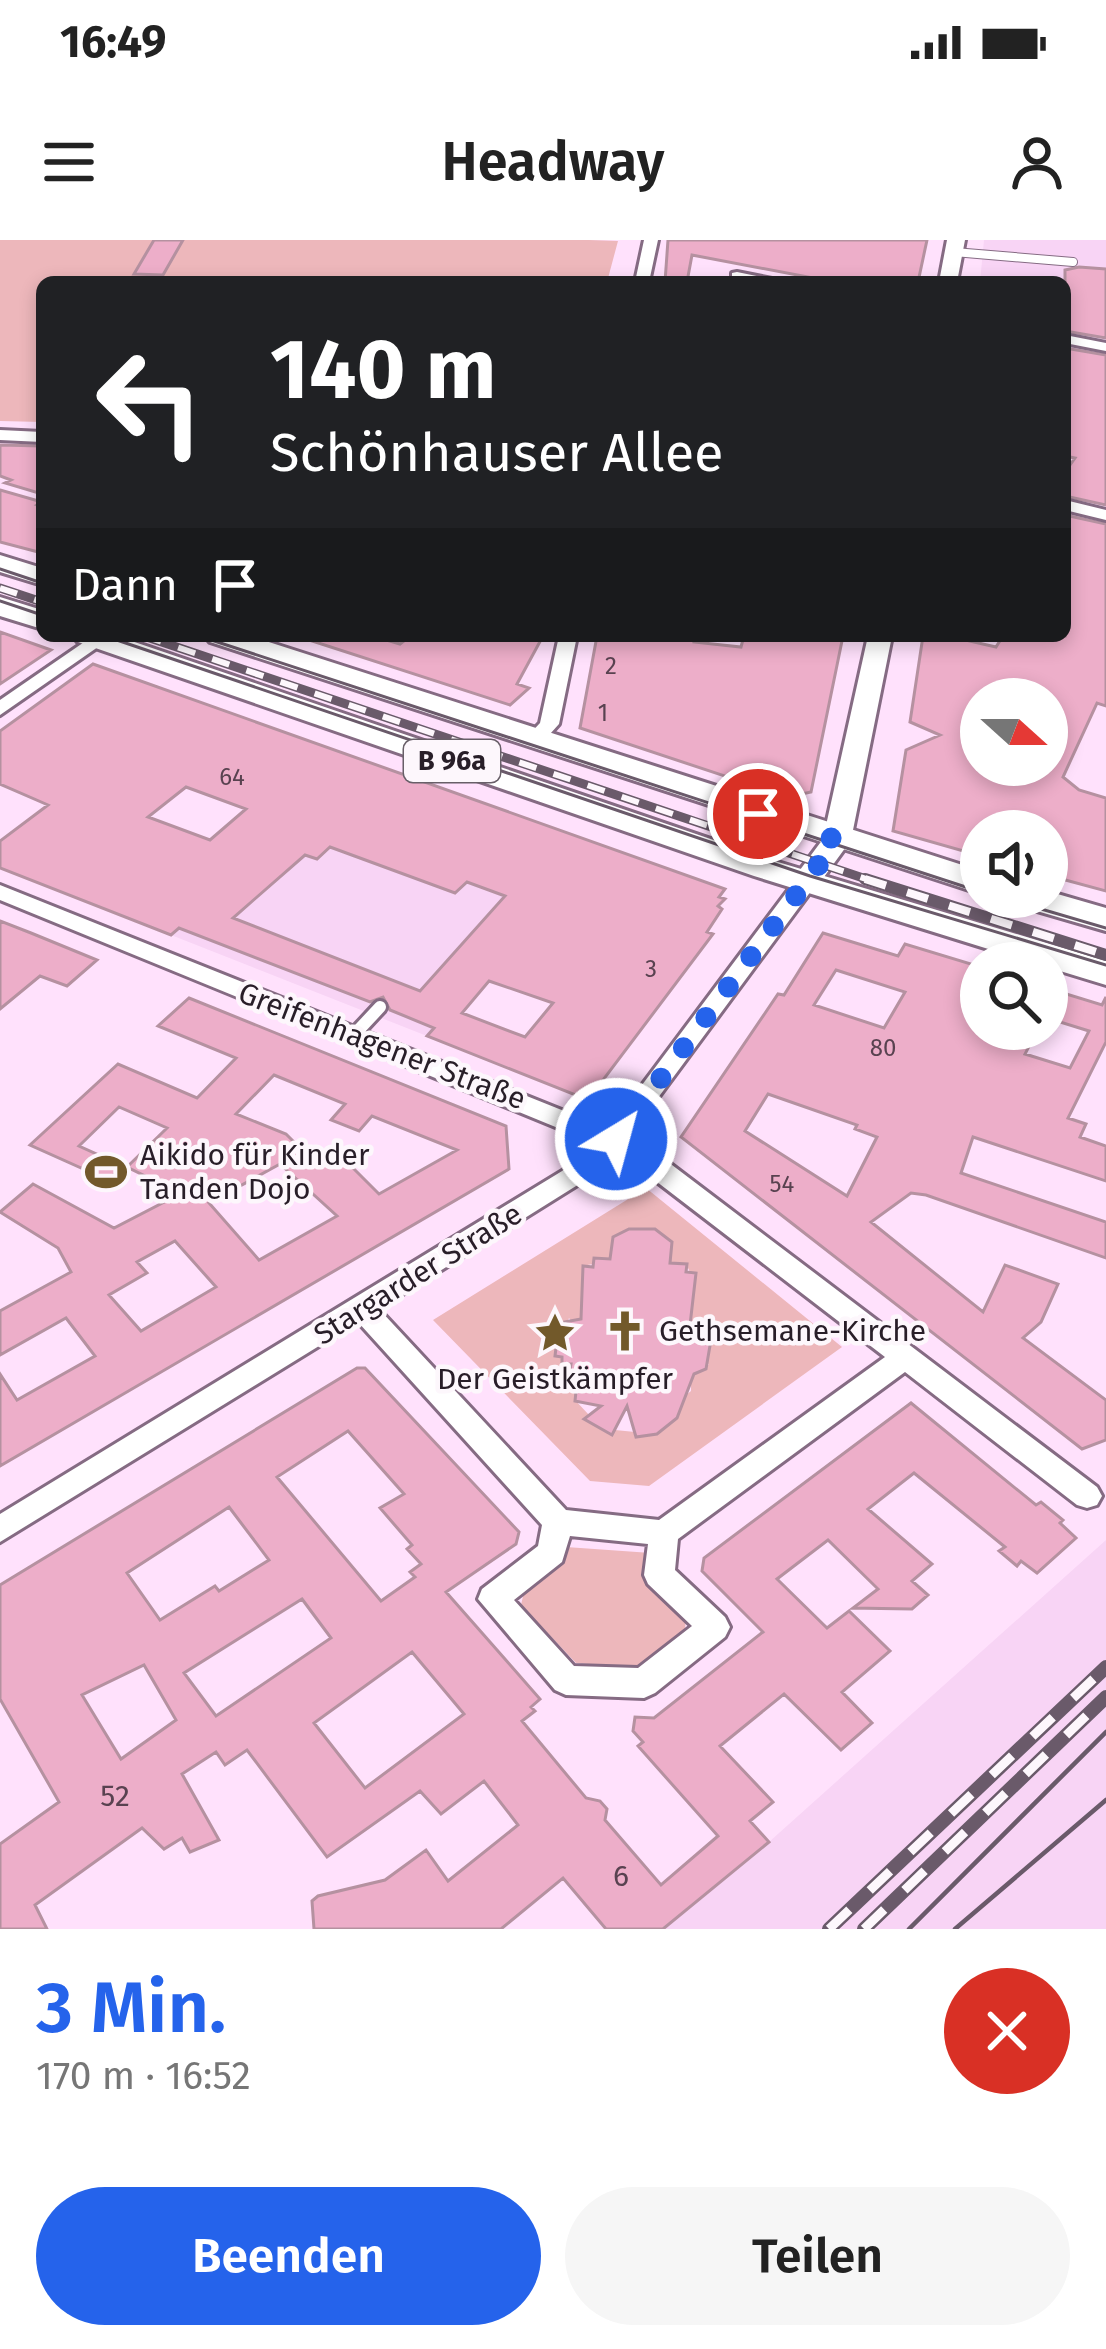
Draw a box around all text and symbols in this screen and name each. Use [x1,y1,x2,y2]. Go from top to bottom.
text: 16:49 [60,15,167,69]
icon: menu [36,129,102,195]
icon: person [1004,129,1070,195]
text: Headway [442,130,664,194]
text: 140 m [270,319,496,420]
icon: left [72,324,228,480]
text: Schönhauser Allee [270,421,724,485]
icon: arrive [202,552,268,618]
text: Dann [72,558,178,612]
house number: 2 [605,652,617,680]
north arrow [960,678,1068,786]
map controls [960,678,1068,1050]
house number: 1 [598,699,608,727]
road number: B 96a [404,740,500,782]
house number: 64 [219,763,245,791]
pin [707,763,809,865]
icon: arrive [725,781,791,847]
button: sound [960,810,1068,918]
button: search [960,942,1068,1050]
house number: 3 [645,955,657,983]
street label: Greifenhagener Straße [233,975,531,1117]
house number: 80 [870,1034,896,1062]
position arrow [553,1076,679,1202]
place label: Aikido für Kinder Tanden Dojo [140,1137,370,1207]
sports icon: Aikido für Kinder Tanden Dojo [83,1149,129,1195]
house number: 54 [770,1170,795,1198]
street label: Stargarder Straße [307,1196,529,1352]
church icon: Gethsemane-Kirche [602,1308,648,1354]
place icon: Der Geistkämpfer [532,1310,578,1356]
place label: Gethsemane-Kirche [659,1313,926,1349]
place label: Der Geistkämpfer [437,1361,674,1397]
house number: 52 [100,1778,130,1814]
house number: 6 [613,1858,629,1894]
text: 3 Min. [36,1965,226,2051]
button: close [944,1968,1070,2094]
text: 170 m · 16:52 [36,2053,251,2099]
button: Beenden [36,2187,541,2325]
button: Teilen [565,2187,1070,2325]

